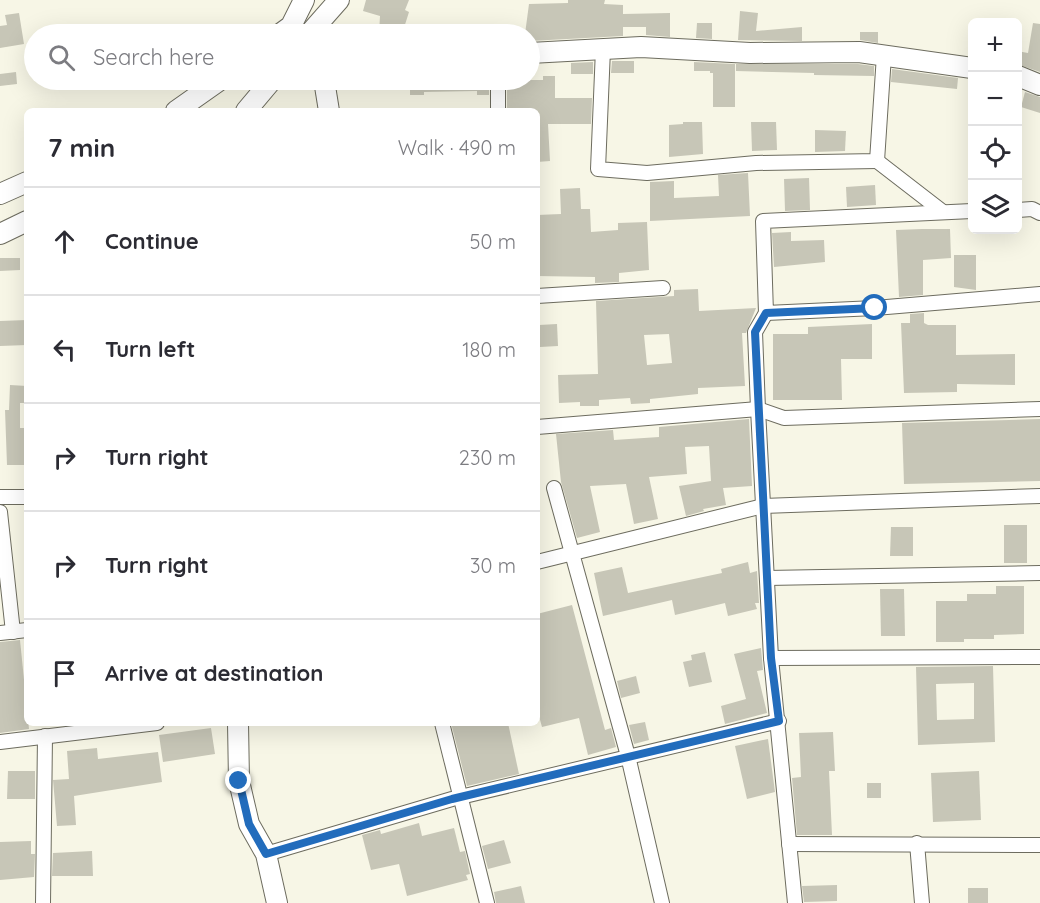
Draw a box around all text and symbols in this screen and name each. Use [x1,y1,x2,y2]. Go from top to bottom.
map controls [968,18,1022,234]
button: + [968,18,1022,72]
search box [24,24,540,90]
icon: search [45,41,78,74]
text: Search here [93,43,214,71]
button: − [968,72,1022,126]
button: locate [968,126,1022,180]
text: 7 min [48,131,115,164]
text: Walk · 490 m [398,135,516,160]
button: layers [968,180,1022,234]
icon: ahead [48,225,81,258]
text: Continue [105,227,199,255]
text: 50 m [470,229,516,254]
route start [861,294,887,320]
icon: left [48,333,81,366]
text: Turn left [105,335,195,363]
text: 180 m [462,337,516,362]
icon: right [48,441,81,474]
text: Turn right [105,443,209,471]
text: 230 m [459,445,516,470]
icon: right [48,549,81,582]
text: Turn right [105,551,209,579]
text: 30 m [470,553,516,578]
icon: arrive [48,657,81,690]
text: Arrive at destination [105,659,323,687]
route end [225,767,251,793]

